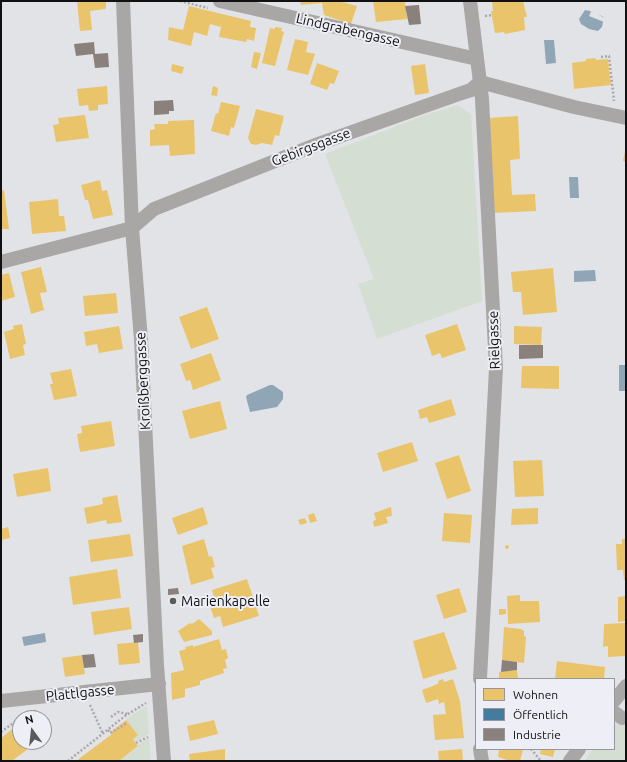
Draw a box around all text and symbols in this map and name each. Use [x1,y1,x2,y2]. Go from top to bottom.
street label: Lindgrabengasse [294,10,402,50]
street label: Gebirgsgasse [269,124,353,170]
street label: Rielgasse [485,310,503,370]
street label: Kroißberggasse [132,332,154,430]
place label: Marienkapelle [181,593,270,609]
marker: Marienkapelle [168,596,178,606]
legend [475,678,615,750]
street label: Plattlgasse [45,681,115,705]
text: Wohnen [513,688,558,701]
text: Öffentlich [513,708,568,721]
north arrow [12,710,52,750]
text: N [24,713,35,726]
text: Industrie [513,728,561,741]

